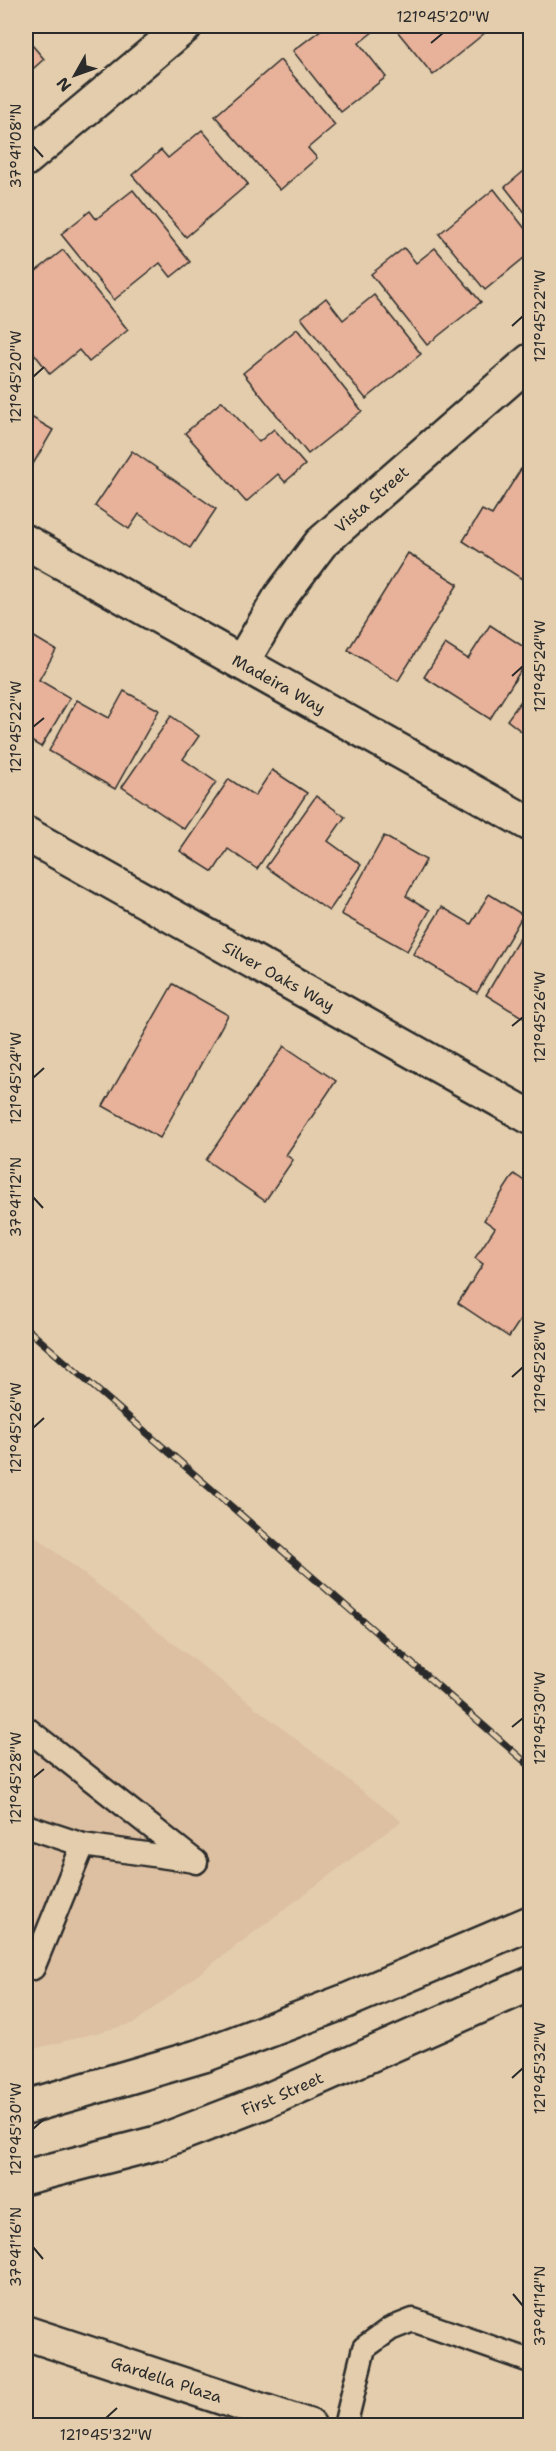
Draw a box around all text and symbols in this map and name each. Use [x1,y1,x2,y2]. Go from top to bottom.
text: 121°45'20"W [396,7,490,27]
north arrow [45,45,105,105]
text: N [52,73,76,96]
text: 37°41'08"N [6,104,26,189]
text: 121°45'22"W [530,270,550,362]
text: 121°45'20"W [6,330,26,424]
street label: Vista Street [330,461,413,537]
text: 121°45'24"W [530,620,550,712]
street label: Madeira Way [228,650,329,719]
text: 121°45'22"W [6,681,26,773]
street label: Silver Oaks Way [219,937,338,1016]
text: 121°45'26"W [530,971,550,1063]
text: 121°45'24"W [6,1032,26,1124]
text: 37°41'12"N [6,1157,26,1237]
text: 121°45'28"W [530,1321,550,1413]
text: 121°45'26"W [6,1382,26,1474]
text: 121°45'30"W [530,1671,550,1765]
text: 121°45'28"W [6,1732,26,1824]
text: 121°45'32"W [530,2022,550,2114]
street label: First Street [238,2067,327,2121]
text: 121°45'30"W [6,2082,26,2176]
text: 37°41'16"N [6,2207,26,2287]
text: 37°41'14"N [530,2266,550,2346]
street label: Gardella Plaza [108,2352,225,2408]
text: 121°45'32"W [60,2425,152,2445]

